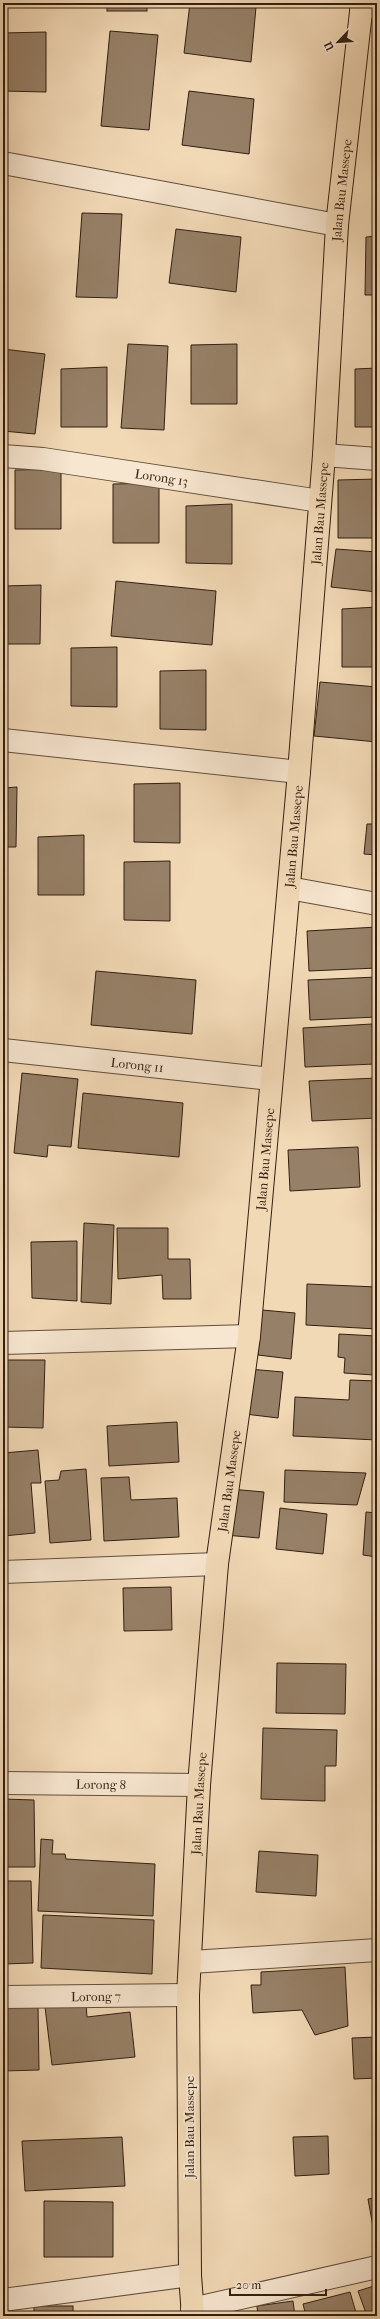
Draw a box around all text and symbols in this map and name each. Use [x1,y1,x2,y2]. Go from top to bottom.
north arrow [318,22,358,62]
text: U [322,39,338,54]
street label: Jalan Bau Massepe [329,138,355,243]
street label: Jalan Bau Massepe [308,461,331,566]
street label: Lorong 13 [134,466,189,489]
street label: Jalan Bau Massepe [282,784,306,889]
street label: Lorong 11 [110,1055,164,1075]
street label: Jalan Bau Massepe [253,1107,277,1212]
street label: Jalan Bau Massepe [214,1429,244,1534]
street label: Jalan Bau Massepe [188,1751,210,1856]
street label: Lorong 8 [76,1777,126,1792]
street label: Lorong 7 [71,1989,121,2004]
street label: Jalan Bau Massepe [182,2075,197,2179]
scale bar [230,2271,326,2297]
text: 20 m [236,2278,261,2292]

